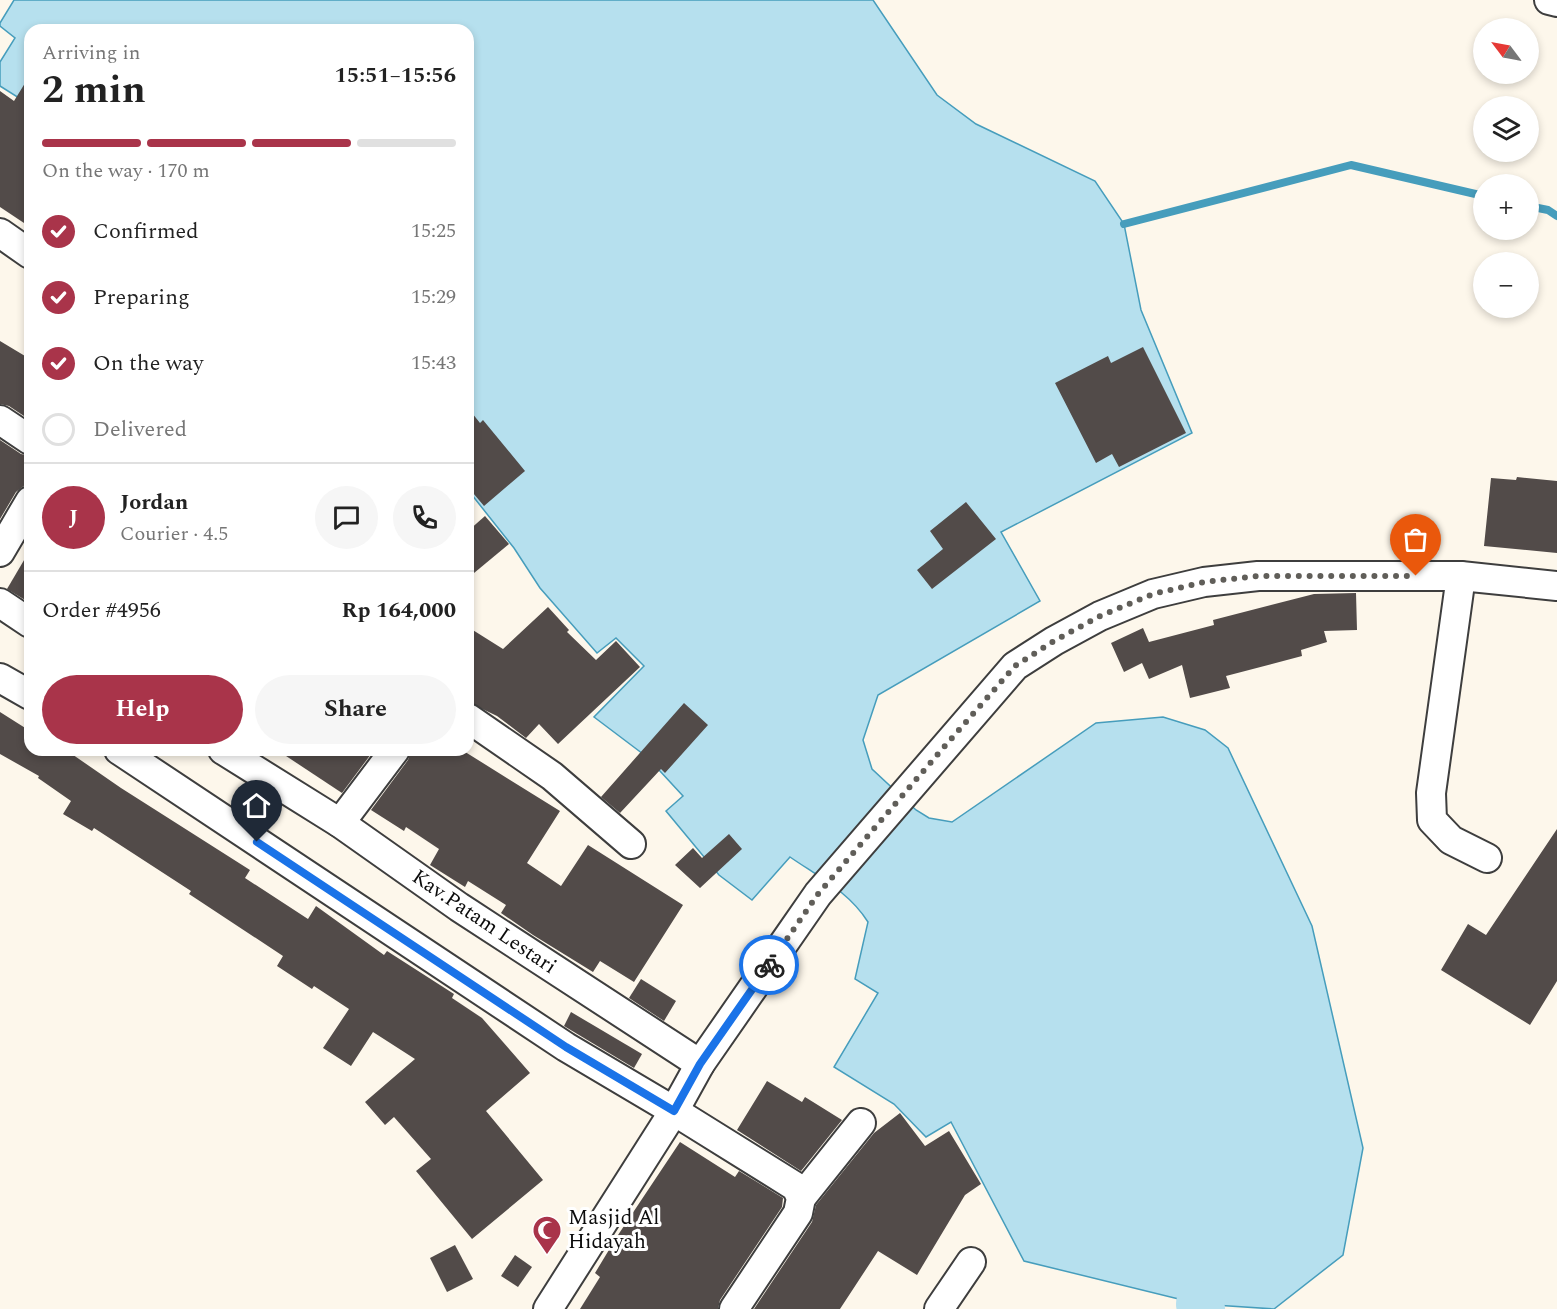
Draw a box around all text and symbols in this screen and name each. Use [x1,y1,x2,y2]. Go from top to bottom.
north arrow [1473,18,1539,84]
map controls [1473,18,1539,318]
text: Arriving in [42,38,140,68]
text: 15:51–15:56 [334,59,456,92]
text: 2 min [42,61,146,120]
button: layers [1473,96,1539,162]
text: On the way · 170 m [42,156,210,186]
button: + [1473,174,1539,240]
icon: check [42,215,75,248]
text: Confirmed [93,215,199,248]
text: 15:25 [411,216,456,246]
button: − [1473,252,1539,318]
icon: check [42,281,75,314]
text: Preparing [93,281,190,314]
text: 15:29 [411,282,456,312]
icon: check [42,347,75,380]
text: On the way [93,347,204,380]
text: 15:43 [411,348,456,378]
text: Delivered [93,413,187,446]
text: Jordan [120,486,188,519]
button: chat [315,486,378,549]
button: phone [393,486,456,549]
text: J [69,501,78,534]
pin [1390,514,1441,576]
text: Courier · 4.5 [120,519,228,549]
icon: bag [1399,523,1432,556]
text: Order #4956 [42,594,161,627]
text: Rp 164,000 [342,594,456,627]
button: Help [42,675,243,744]
button: Share [255,675,456,744]
pin [231,780,282,842]
icon: home [240,789,273,822]
street label: Kav.Patam Lestari [405,862,563,982]
courier [739,935,799,995]
icon: bike [753,949,786,982]
place label: Masjid Al Hidayah [568,1202,659,1258]
mosque icon: Masjid Al Hidayah [531,1214,563,1256]

